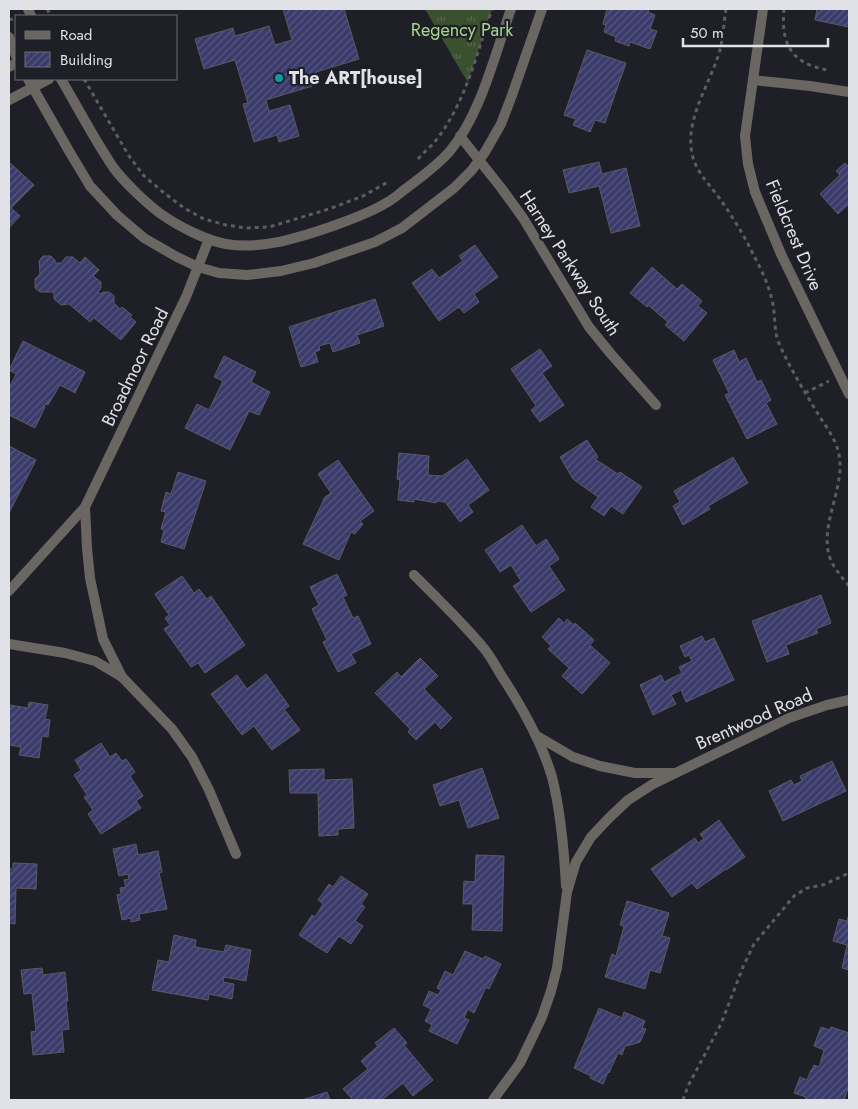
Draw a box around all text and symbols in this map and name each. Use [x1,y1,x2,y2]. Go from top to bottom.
legend [15,15,178,80]
scale bar [683,15,828,47]
park label: Regency Park [411,17,513,43]
text: 50 m [690,22,724,44]
text: Road [60,24,92,46]
text: Building [60,49,112,71]
place label: The ART[house] [289,65,423,91]
marker: The ART[house] [273,72,285,84]
street label: Fieldcrest Drive [759,176,829,294]
street label: Harney Parkway South [513,185,627,341]
street label: Broadmoor Road [95,303,175,431]
street label: Brentwood Road [692,682,816,756]

